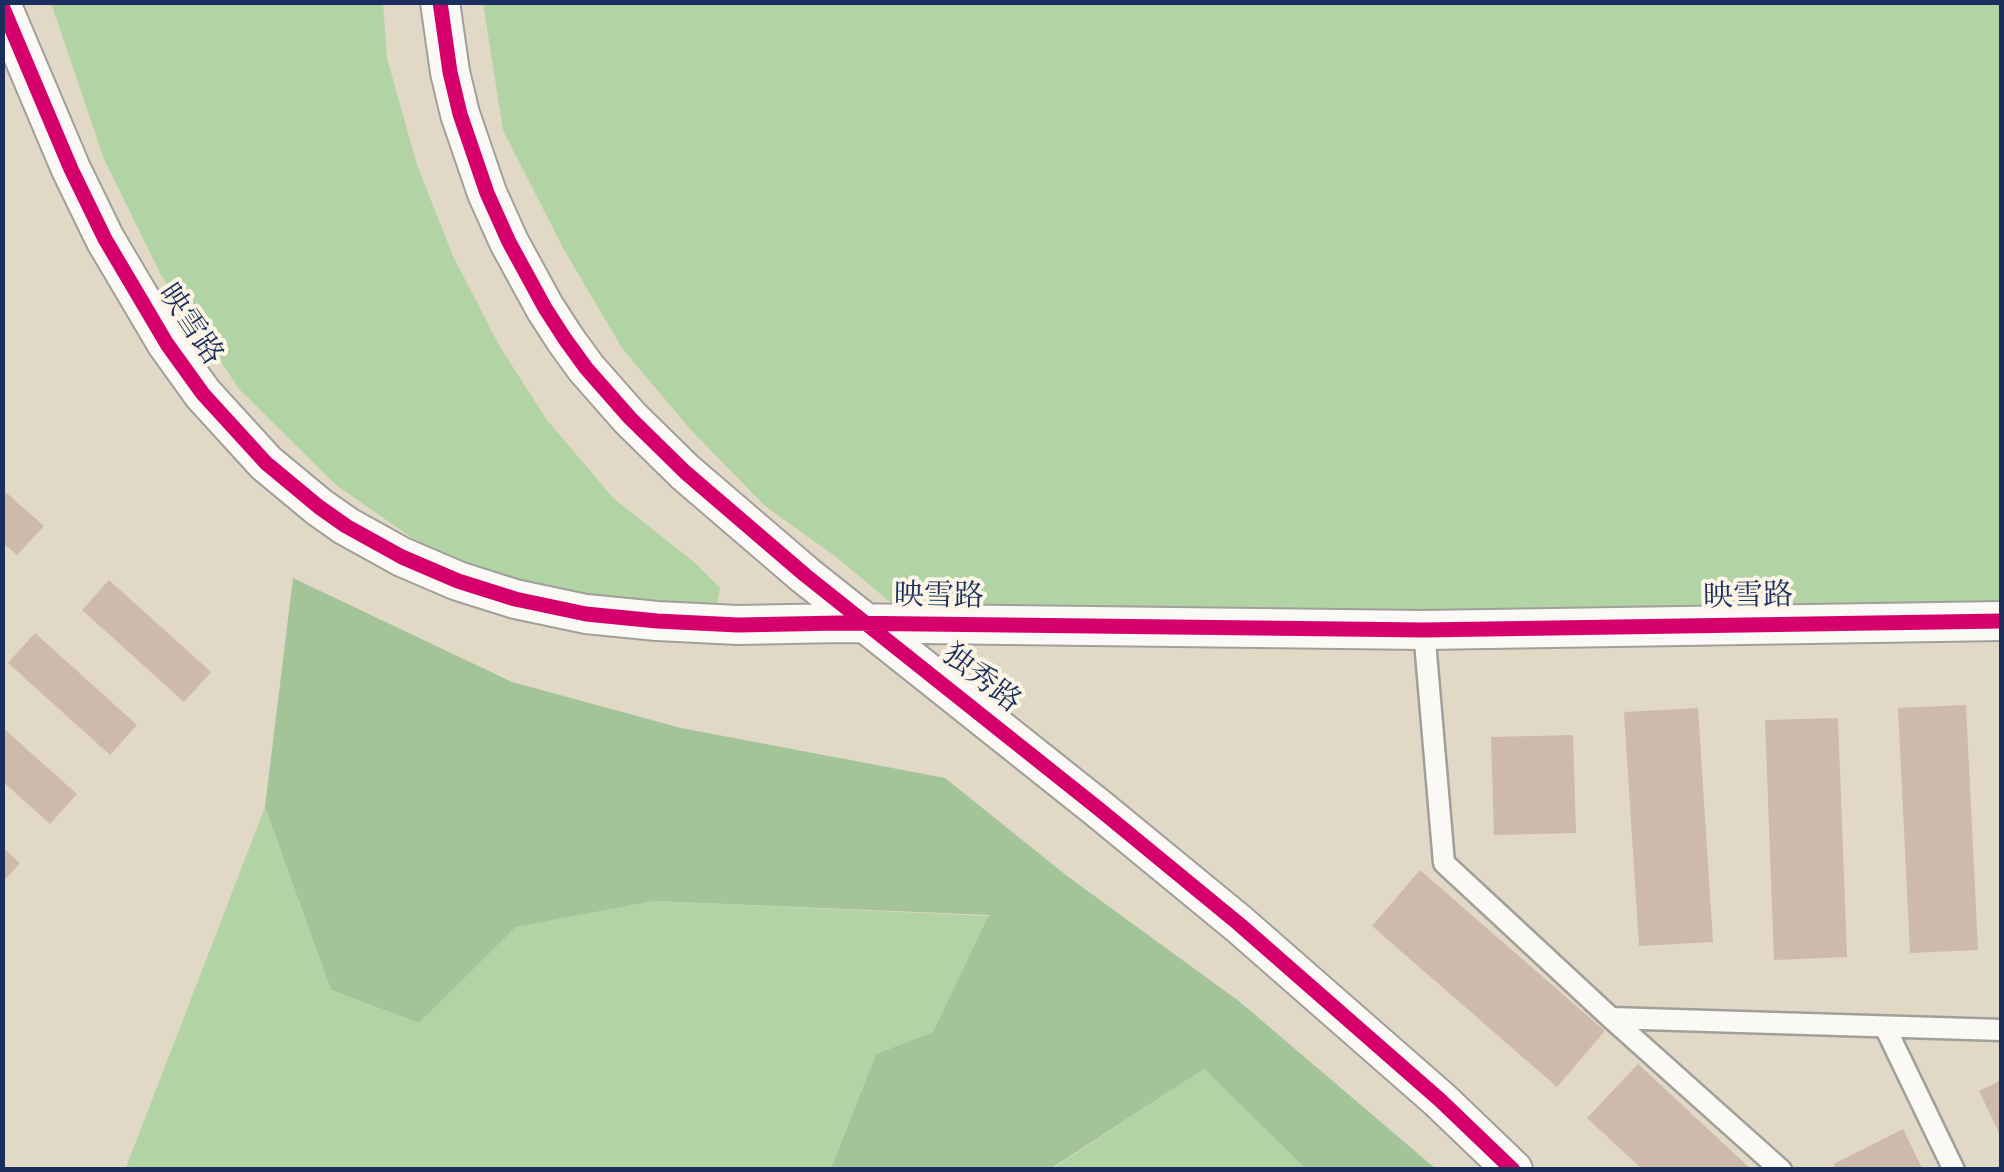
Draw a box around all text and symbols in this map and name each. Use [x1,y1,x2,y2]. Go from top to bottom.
street label: 映雪路 [150,278,230,372]
street label: 映雪路 [894,578,984,616]
street label: 映雪路 [1703,578,1793,616]
street label: 独秀路 [934,637,1028,721]

